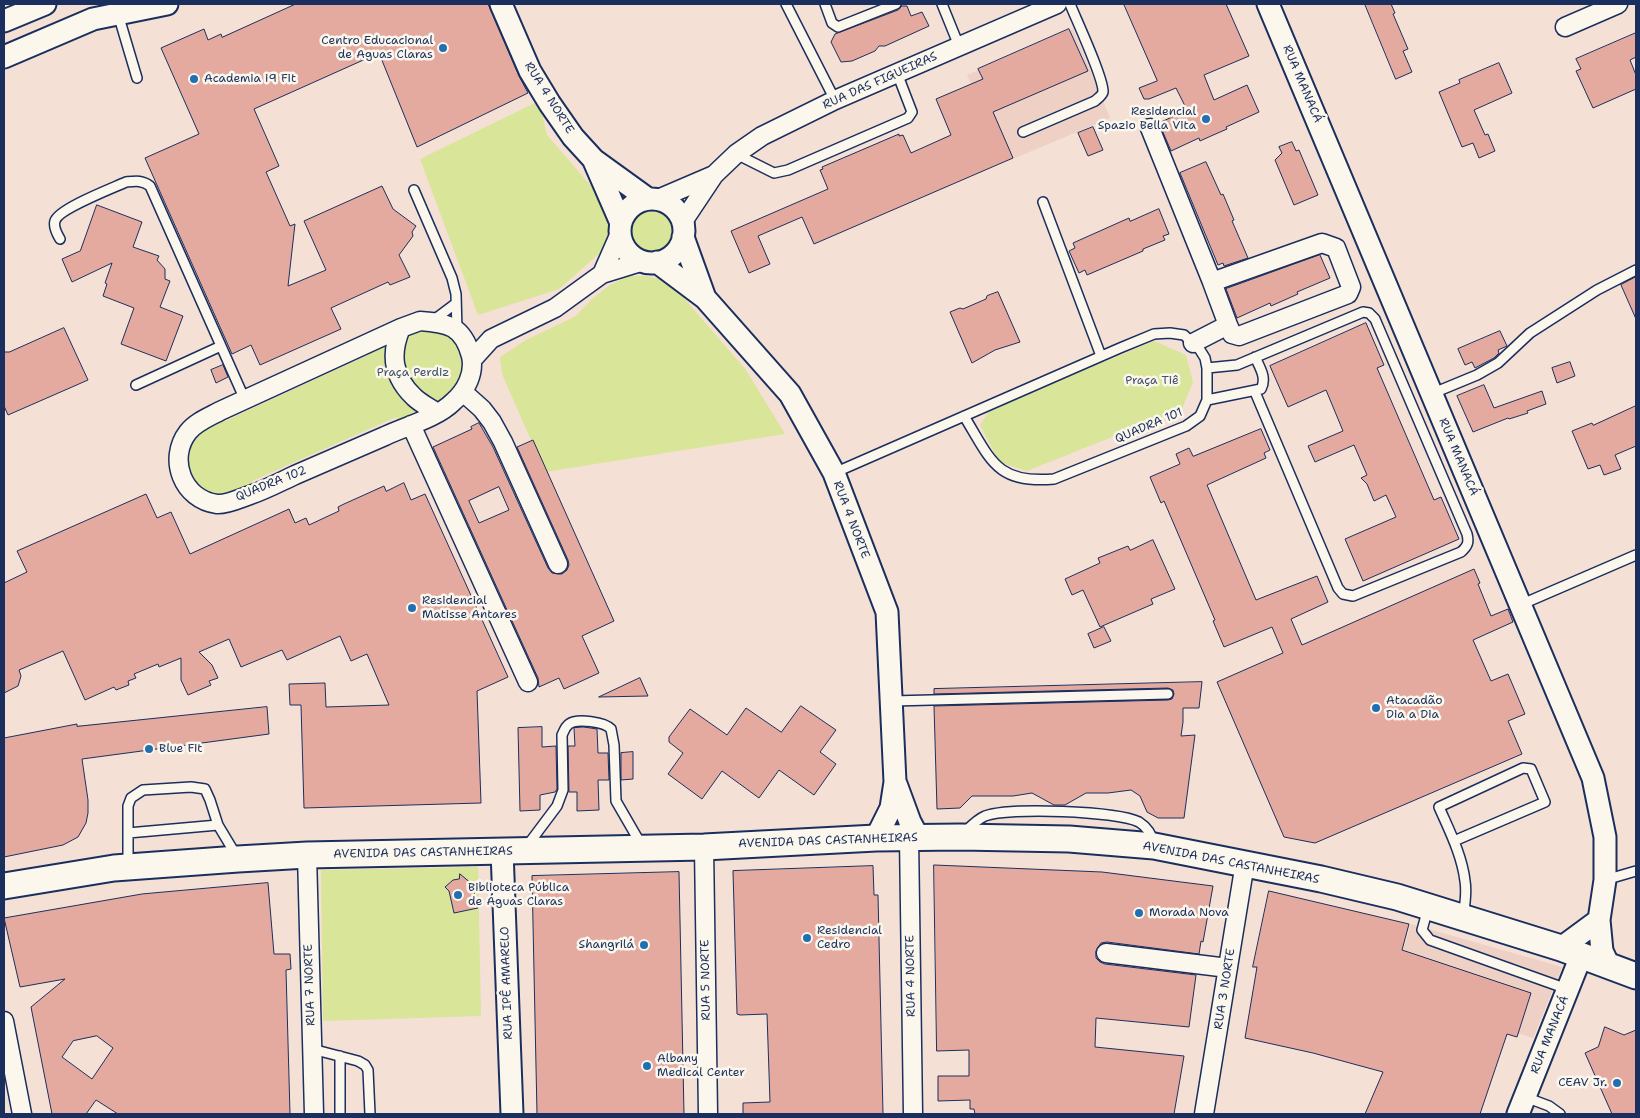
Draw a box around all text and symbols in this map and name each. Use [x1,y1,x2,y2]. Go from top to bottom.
place label: Centro Educacional de Aguas Claras [321,34,433,62]
marker: Centro Educacional de Aguas Claras [437,42,449,54]
street label: RUA MANACÁ [1279,43,1325,125]
street label: RUA DAS FIGUEIRAS [821,49,939,113]
street label: RUA 4 NORTE [521,59,577,137]
place label: Academia i9 Fit [204,72,296,86]
marker: Academia i9 Fit [188,73,200,85]
place label: Residencial Spazio Bella Vita [1098,105,1196,133]
marker: Residencial Spazio Bella Vita [1200,113,1212,125]
park label: Praça Perdiz [377,366,449,380]
park label: Praça Tiê [1125,374,1179,388]
street label: QUADRA 101 [1113,405,1185,447]
street label: RUA MANACÁ [1435,416,1481,498]
street label: QUADRA 102 [234,463,308,505]
street label: RUA 4 NORTE [830,479,872,561]
place label: Residencial Matisse Antares [422,594,517,622]
marker: Residencial Matisse Antares [406,602,418,614]
place label: Atacadão Dia a Dia [1386,694,1442,722]
marker: Atacadão Dia a Dia [1370,702,1382,714]
place label: Blue Fit [159,742,203,756]
marker: Blue Fit [143,743,155,755]
street label: AVENIDA DAS CASTANHEIRAS [738,831,918,851]
street label: AVENIDA DAS CASTANHEIRAS [1141,839,1321,887]
street label: AVENIDA DAS CASTANHEIRAS [333,844,513,862]
place label: Biblioteca Pública de Águas Claras [468,881,569,909]
marker: Biblioteca Pública de Águas Claras [452,889,464,901]
place label: Morada Nova [1149,906,1229,920]
marker: Morada Nova [1133,907,1145,919]
place label: Residencial Cedro [817,924,882,952]
street label: RUA IPÊ AMARELO [498,926,516,1040]
marker: Residencial Cedro [801,932,813,944]
street label: RUA 4 NORTE [903,935,919,1017]
place label: Shangrilá [579,938,634,952]
marker: Shangrilá [638,939,650,951]
street label: RUA 5 NORTE [698,939,714,1021]
street label: RUA 7 NORTE [301,944,319,1026]
street label: RUA 3 NORTE [1211,947,1239,1031]
street label: RUA MANACÁ [1528,994,1572,1076]
place label: Albany Medical Center [657,1052,745,1080]
marker: Albany Medical Center [641,1060,653,1072]
place label: CEAV Jr. [1558,1076,1607,1090]
marker: CEAV Jr. [1611,1077,1623,1089]

